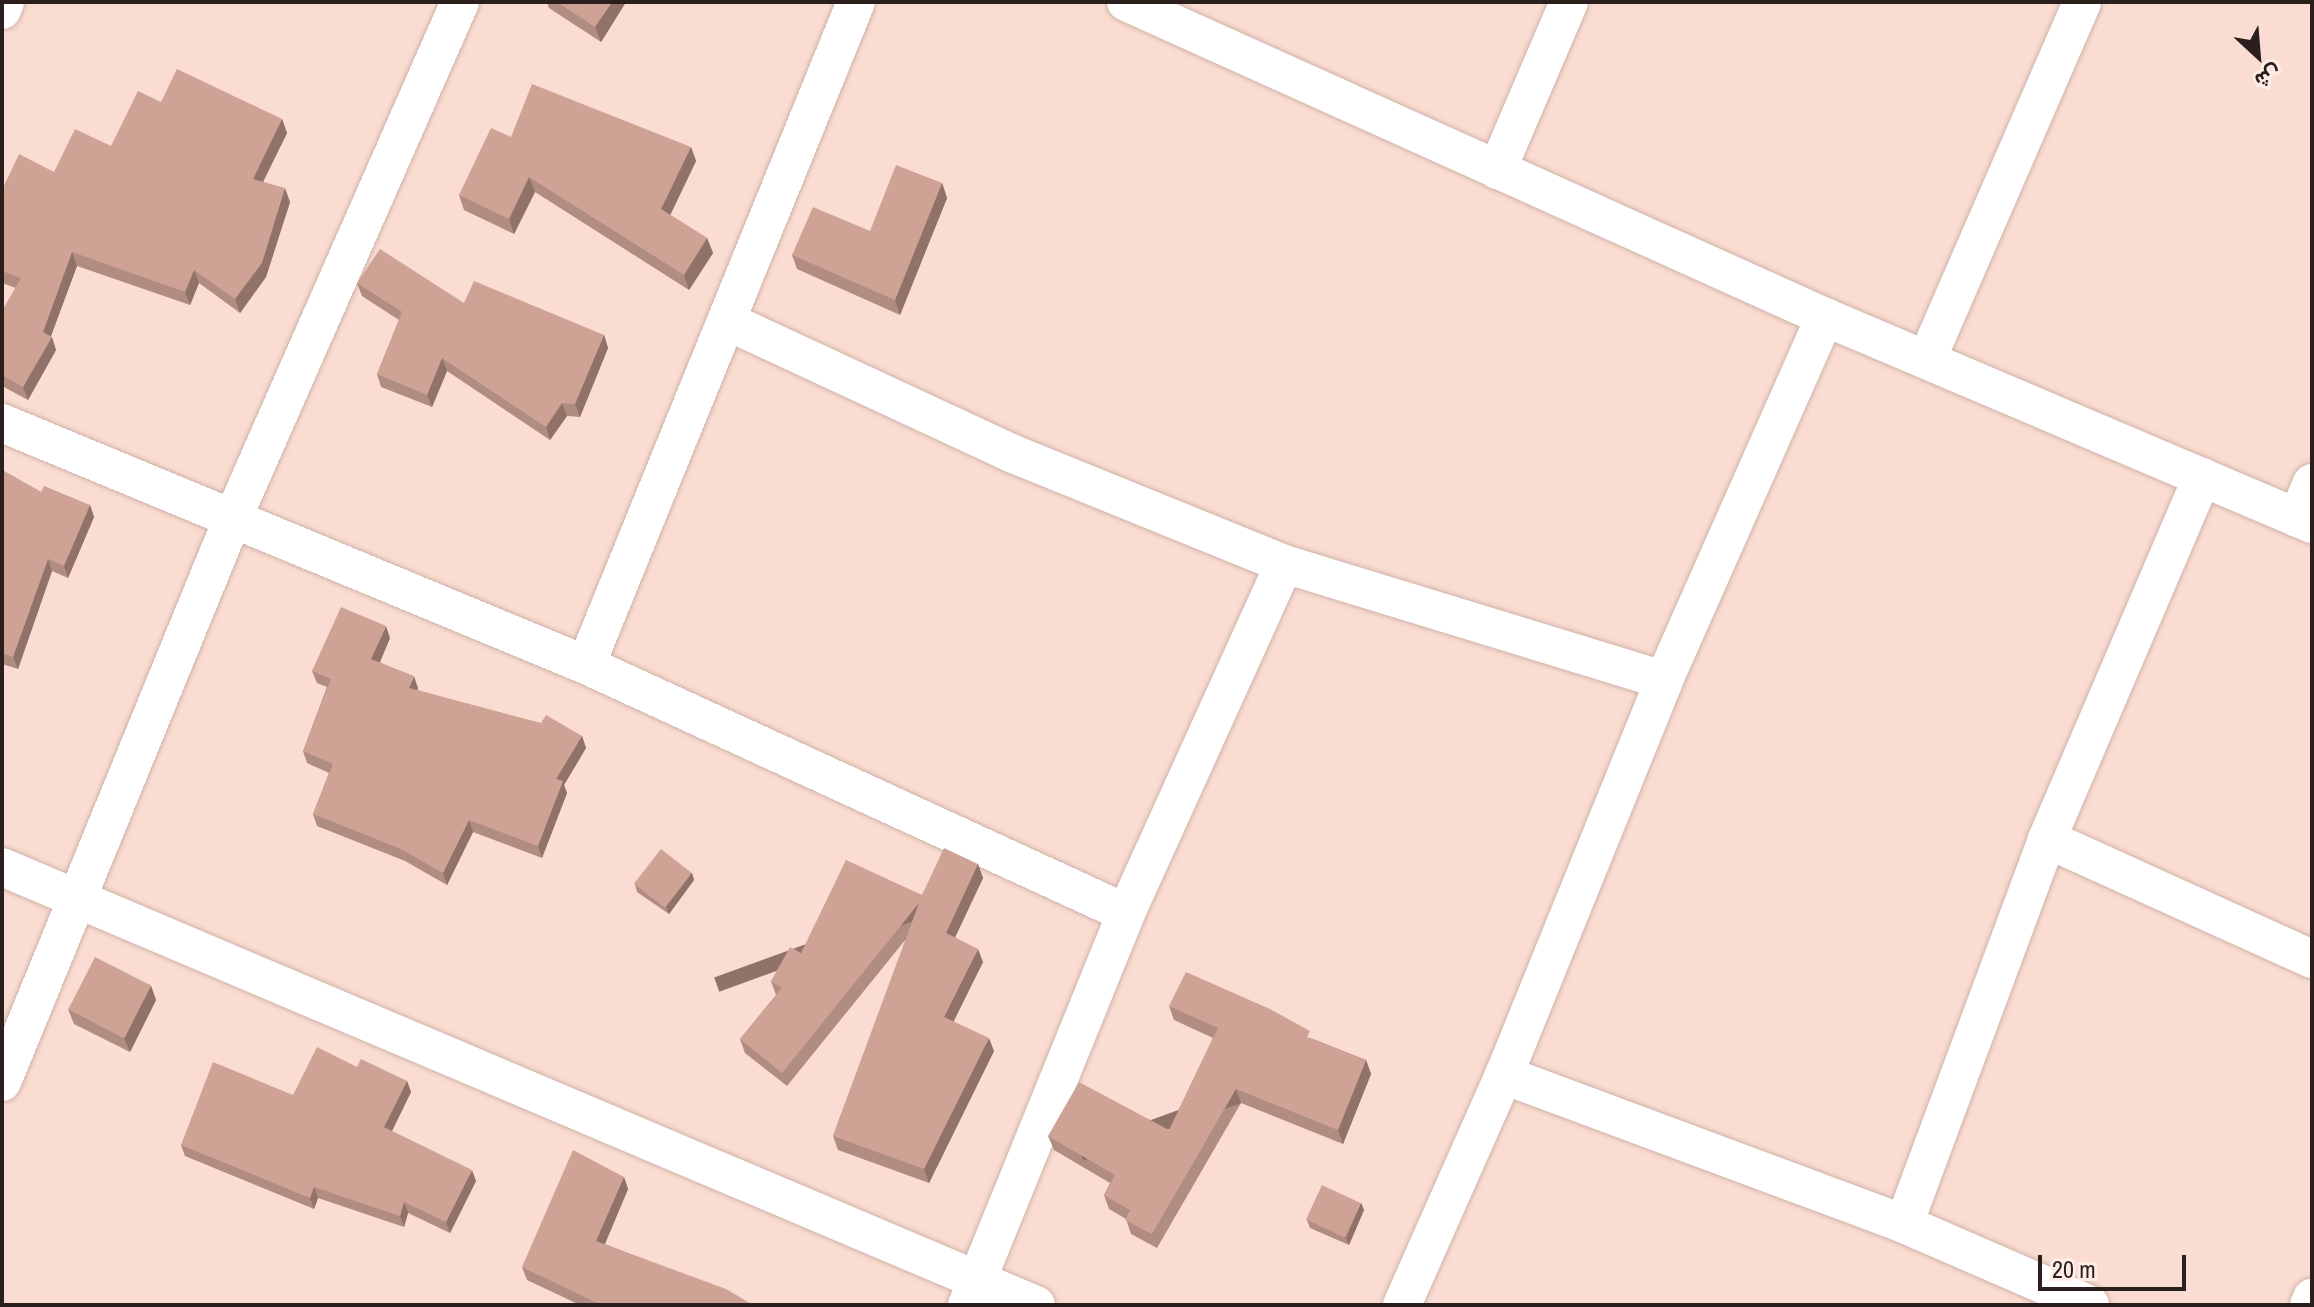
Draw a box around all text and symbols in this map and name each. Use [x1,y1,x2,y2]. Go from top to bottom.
north arrow [2218,16,2298,96]
text: ش [2250,58,2287,97]
scale bar [2042,1239,2190,1289]
text: 20 m [2052,1253,2096,1285]

